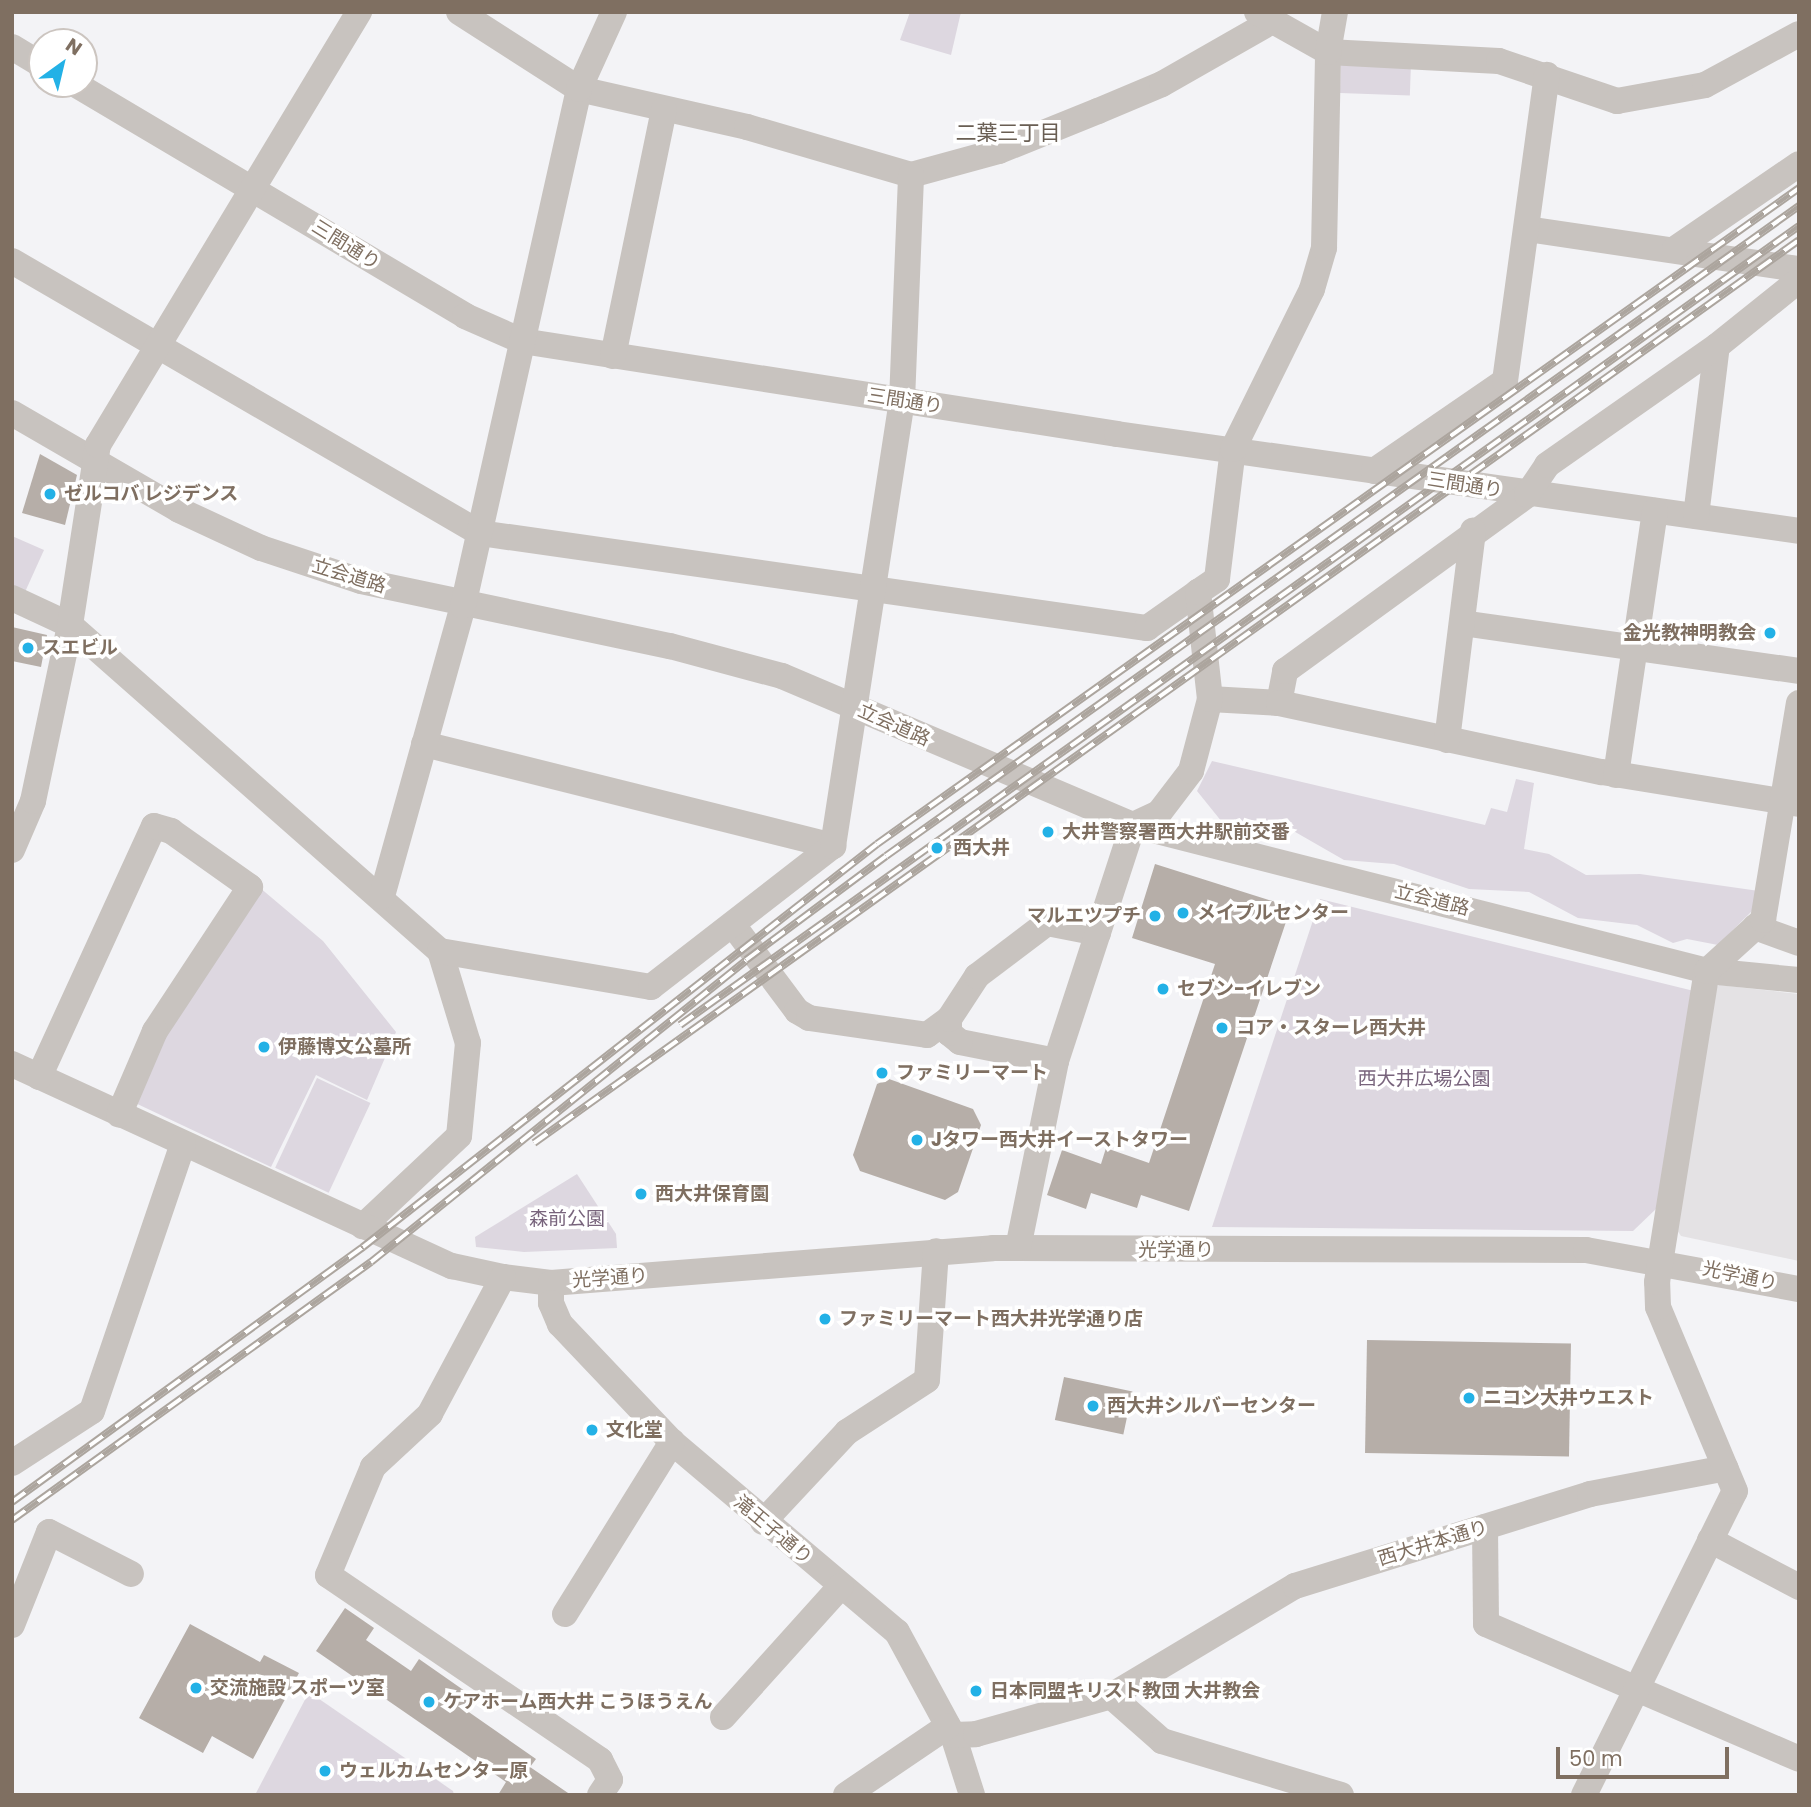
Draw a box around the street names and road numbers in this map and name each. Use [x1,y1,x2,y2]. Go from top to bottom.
street label: 三間通り [308,215,384,275]
street label: 三間通り [866,384,944,418]
street label: 三間通り [1426,468,1504,502]
street label: 立会道路 [309,554,389,598]
street label: 立会道路 [855,699,933,751]
street label: 立会道路 [1392,880,1472,920]
street label: 光学通り [1138,1239,1214,1261]
street label: 光学通り [1700,1257,1780,1295]
street label: 光学通り [571,1264,649,1292]
street label: 滝王子通り [729,1491,817,1569]
street label: 西大井本通り [1375,1515,1491,1571]

